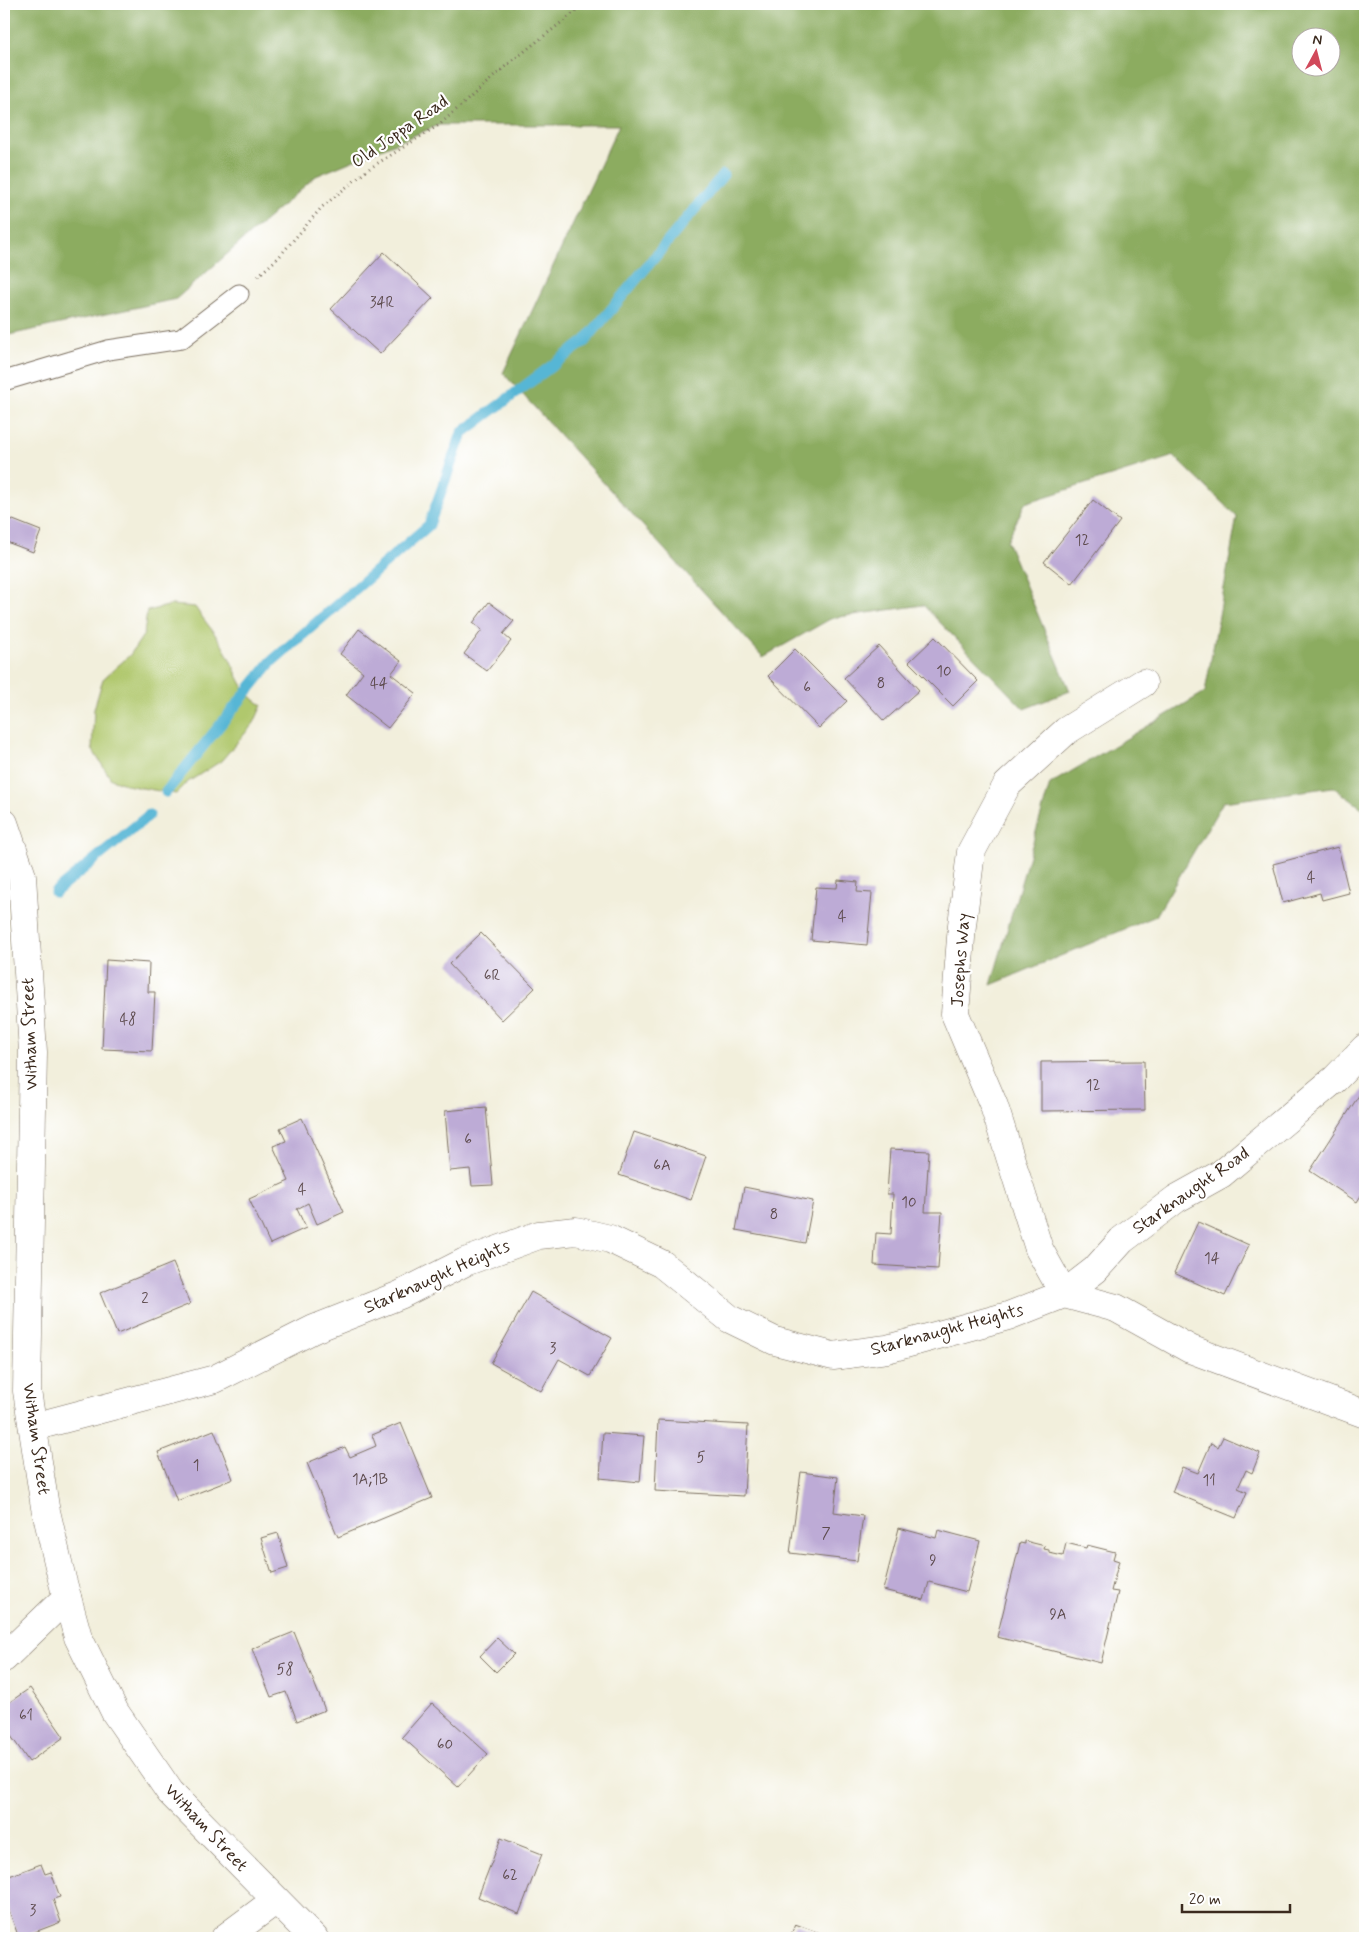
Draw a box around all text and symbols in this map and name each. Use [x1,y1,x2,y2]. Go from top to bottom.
north arrow [1292,28,1342,78]
text: N [1312,31,1323,50]
street label: Old Joppa Road [347,90,453,174]
house number: 34R [370,293,395,313]
house number: 12 [1075,531,1089,551]
house number: 10 [936,662,952,682]
house number: 44 [370,674,388,694]
house number: 8 [877,674,885,694]
house number: 6 [803,678,811,698]
house number: 4 [1307,868,1316,888]
house number: 4 [838,907,847,927]
street label: Josephs Way [946,912,976,1008]
house number: 6R [484,966,500,986]
street label: Witham Street [16,977,44,1091]
house number: 48 [120,1010,136,1030]
house number: 12 [1086,1076,1100,1096]
house number: 6 [464,1130,472,1150]
street label: Starknaught Road [1128,1142,1255,1241]
house number: 6A [653,1156,671,1176]
house number: 4 [298,1180,307,1200]
house number: 10 [901,1193,917,1213]
house number: 8 [770,1205,778,1225]
street label: Starknaught Heights [360,1234,514,1321]
house number: 14 [1204,1249,1220,1269]
house number: 2 [141,1289,149,1309]
street label: Starknaught Heights [868,1298,1026,1363]
house number: 3 [550,1339,557,1359]
street label: Witham Street [16,1382,56,1497]
house number: 5 [696,1448,706,1468]
house number: 1 [193,1456,199,1476]
house number: 1A;1B [352,1470,388,1490]
house number: 11 [1202,1471,1216,1491]
house number: 7 [821,1524,831,1544]
house number: 9 [929,1551,937,1571]
house number: 9A [1049,1605,1067,1625]
house number: 58 [276,1660,294,1680]
house number: 61 [19,1706,33,1726]
house number: 60 [437,1735,453,1755]
street label: Witham Street [159,1779,253,1877]
house number: 62 [502,1866,518,1886]
scale bar [1182,1882,1289,1914]
text: 20 m [1189,1890,1221,1910]
house number: 3 [30,1901,37,1921]

